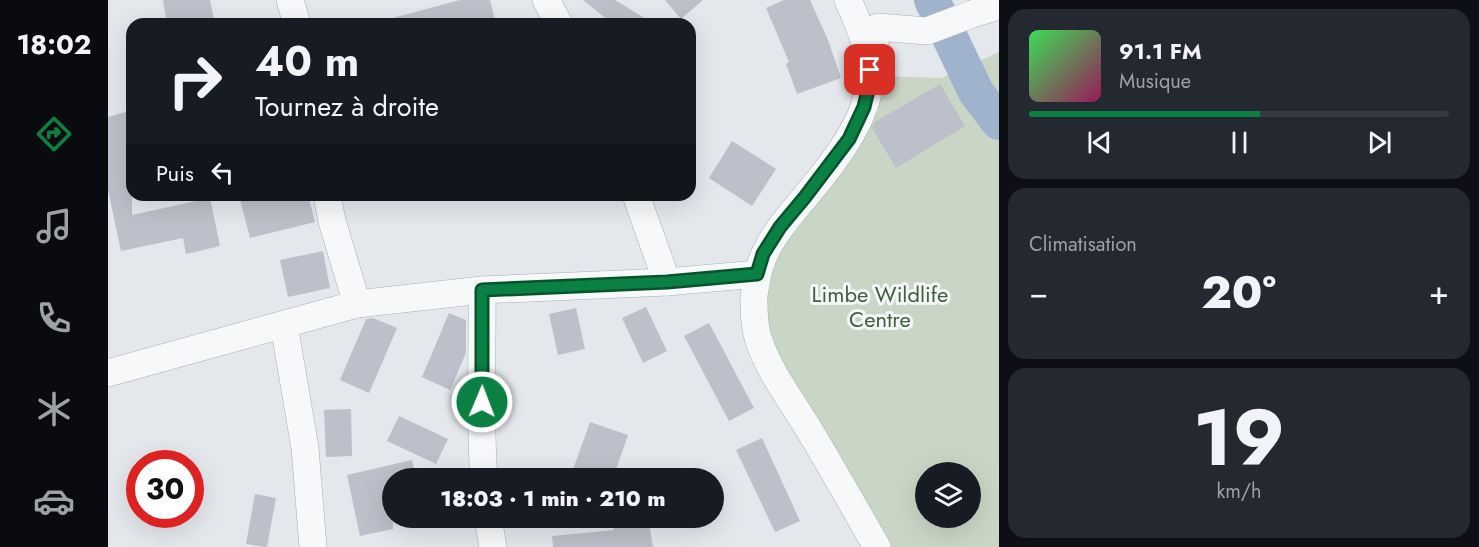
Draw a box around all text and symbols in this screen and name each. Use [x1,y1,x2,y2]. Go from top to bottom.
text: 18:02 [17,25,91,64]
text: 40 m [255,31,359,92]
text: 91.1 FM [1119,35,1202,67]
icon: right [156,42,234,120]
pin [844,44,895,95]
icon: arrive [853,53,886,86]
text: Musique [1119,67,1191,96]
text: Tournez à droite [255,87,439,126]
icon: directions [33,113,75,155]
icon: previous [1083,126,1116,159]
icon: pause [1223,126,1256,159]
icon: next [1363,126,1396,159]
icon: left [206,156,239,189]
text: Puis [156,157,194,189]
icon: music [33,205,75,247]
text: Climatisation [1029,230,1137,259]
text: 20° [1201,260,1276,325]
text: − [1029,269,1048,316]
text: + [1429,269,1449,316]
park label: Limbe Wildlife Centre [812,278,948,335]
icon: phone [33,297,75,339]
position arrow [450,370,514,434]
text: 19 [1193,382,1285,494]
icon: climate [33,388,75,430]
speed limit sign: 30 [126,450,204,528]
map controls [915,462,981,528]
button: layers [915,462,981,528]
text: km/h [1216,477,1262,506]
icon: car [33,480,75,522]
text: 18:03 · 1 min · 210 m [440,482,666,514]

